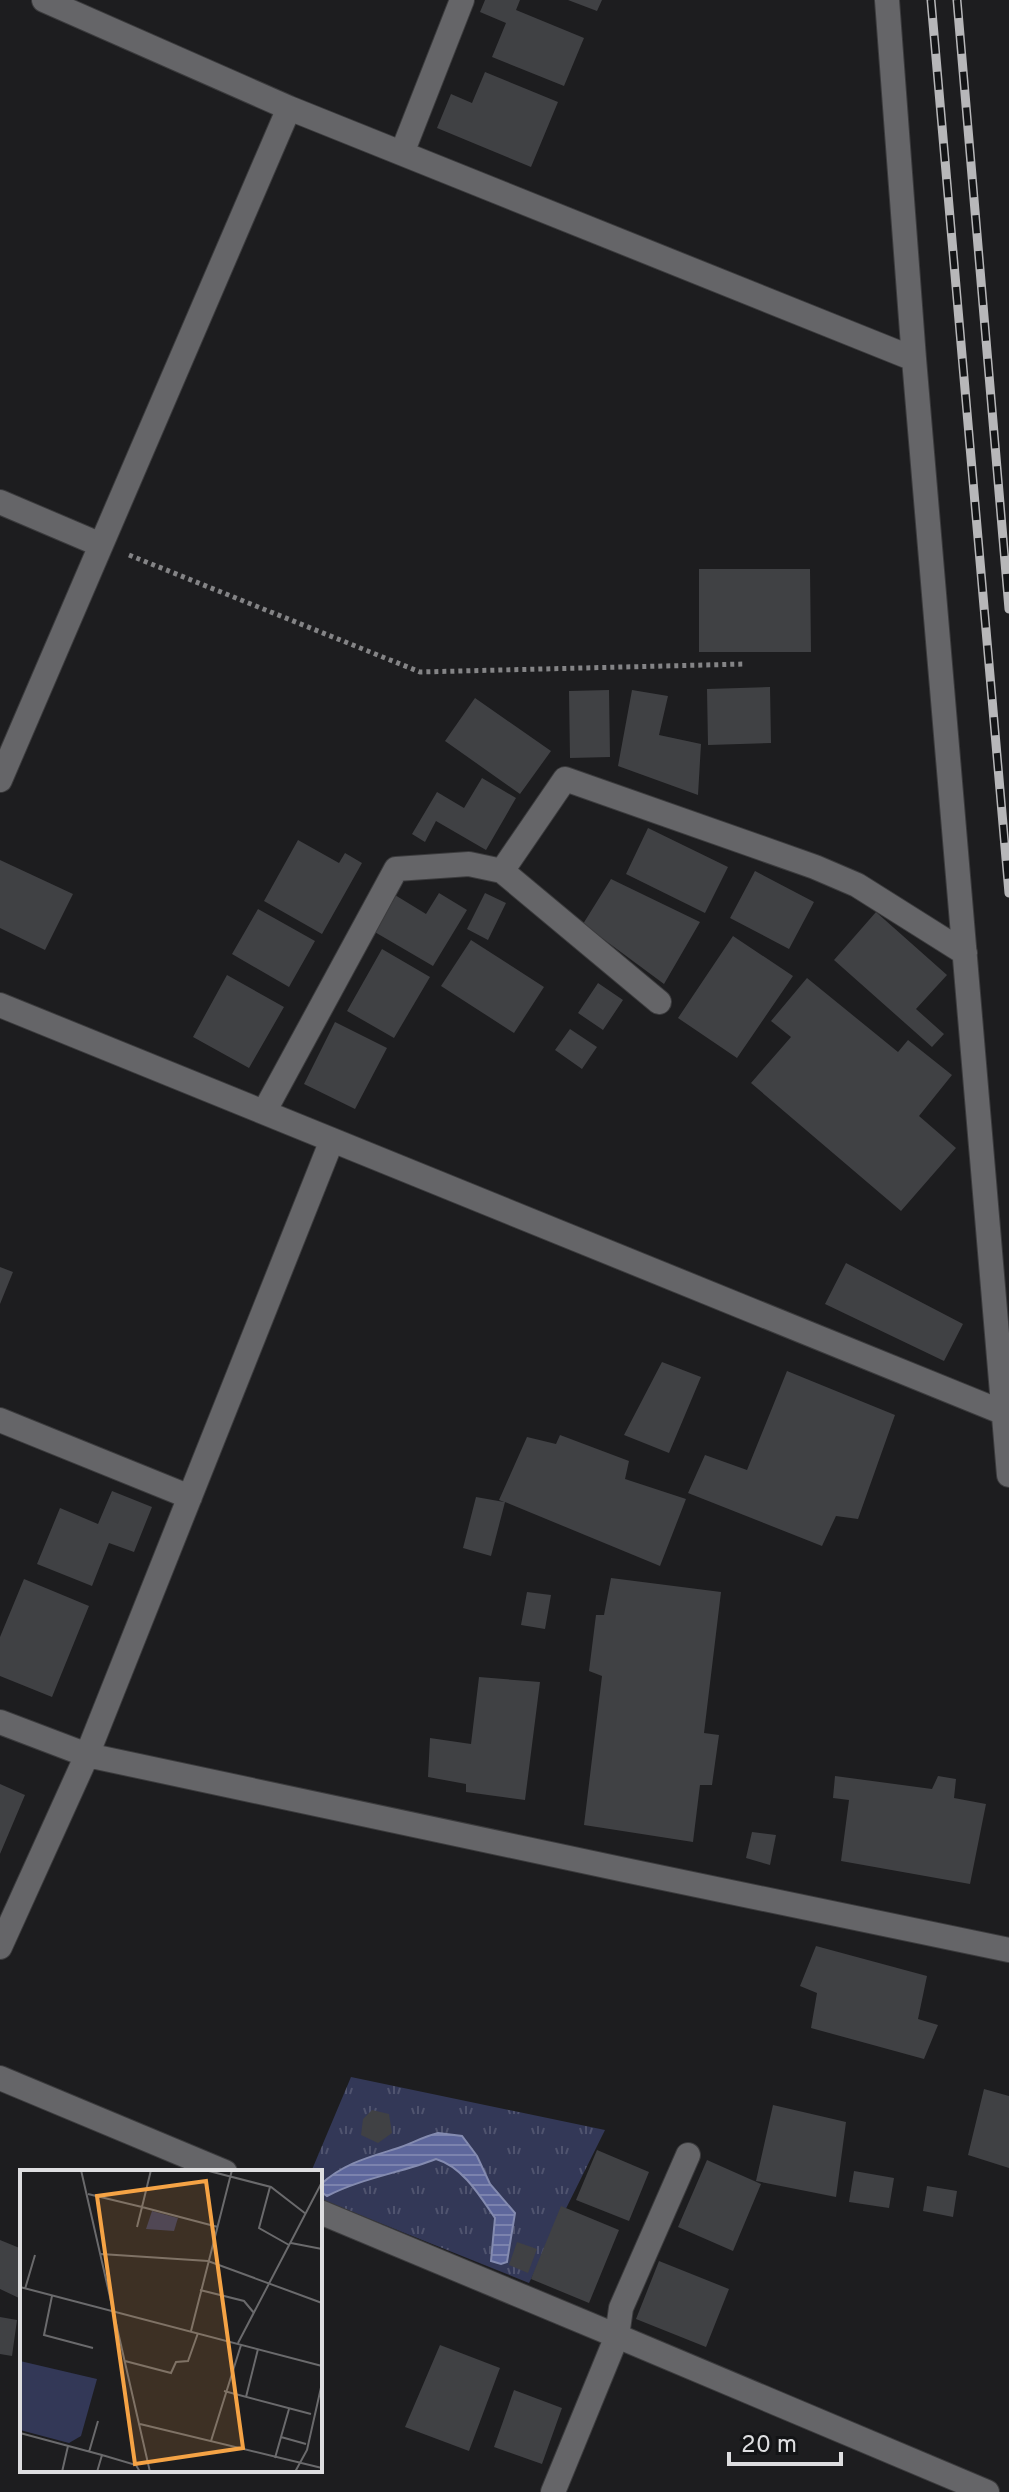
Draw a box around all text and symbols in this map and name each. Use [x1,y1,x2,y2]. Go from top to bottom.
inset map [20,2170,322,2472]
scale bar [729,2416,841,2466]
text: 20 m [741,2431,797,2461]

